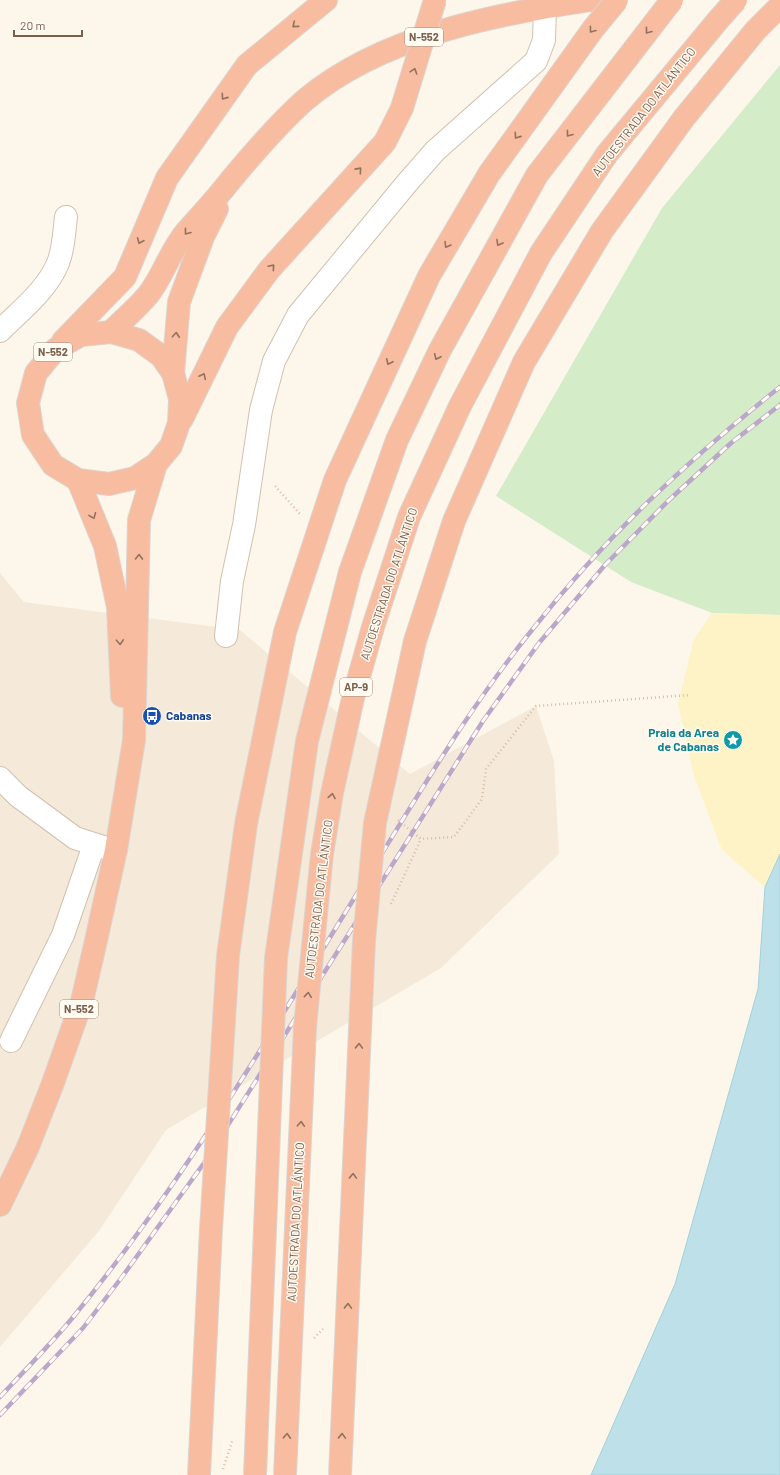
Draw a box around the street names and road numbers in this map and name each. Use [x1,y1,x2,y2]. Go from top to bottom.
road number: N-552 [405,28,443,46]
street label: AUTOESTRADA DO ATLÁNTICO [589,44,698,179]
road number: N-552 [34,343,72,361]
street label: AUTOESTRADA DO ATLÁNTICO [357,506,419,662]
road number: AP-9 [340,678,372,696]
street label: AUTOESTRADA DO ATLÁNTICO [301,819,335,979]
road number: N-552 [60,1000,98,1018]
street label: AUTOESTRADA DO ATLÁNTICO [284,1142,306,1302]

